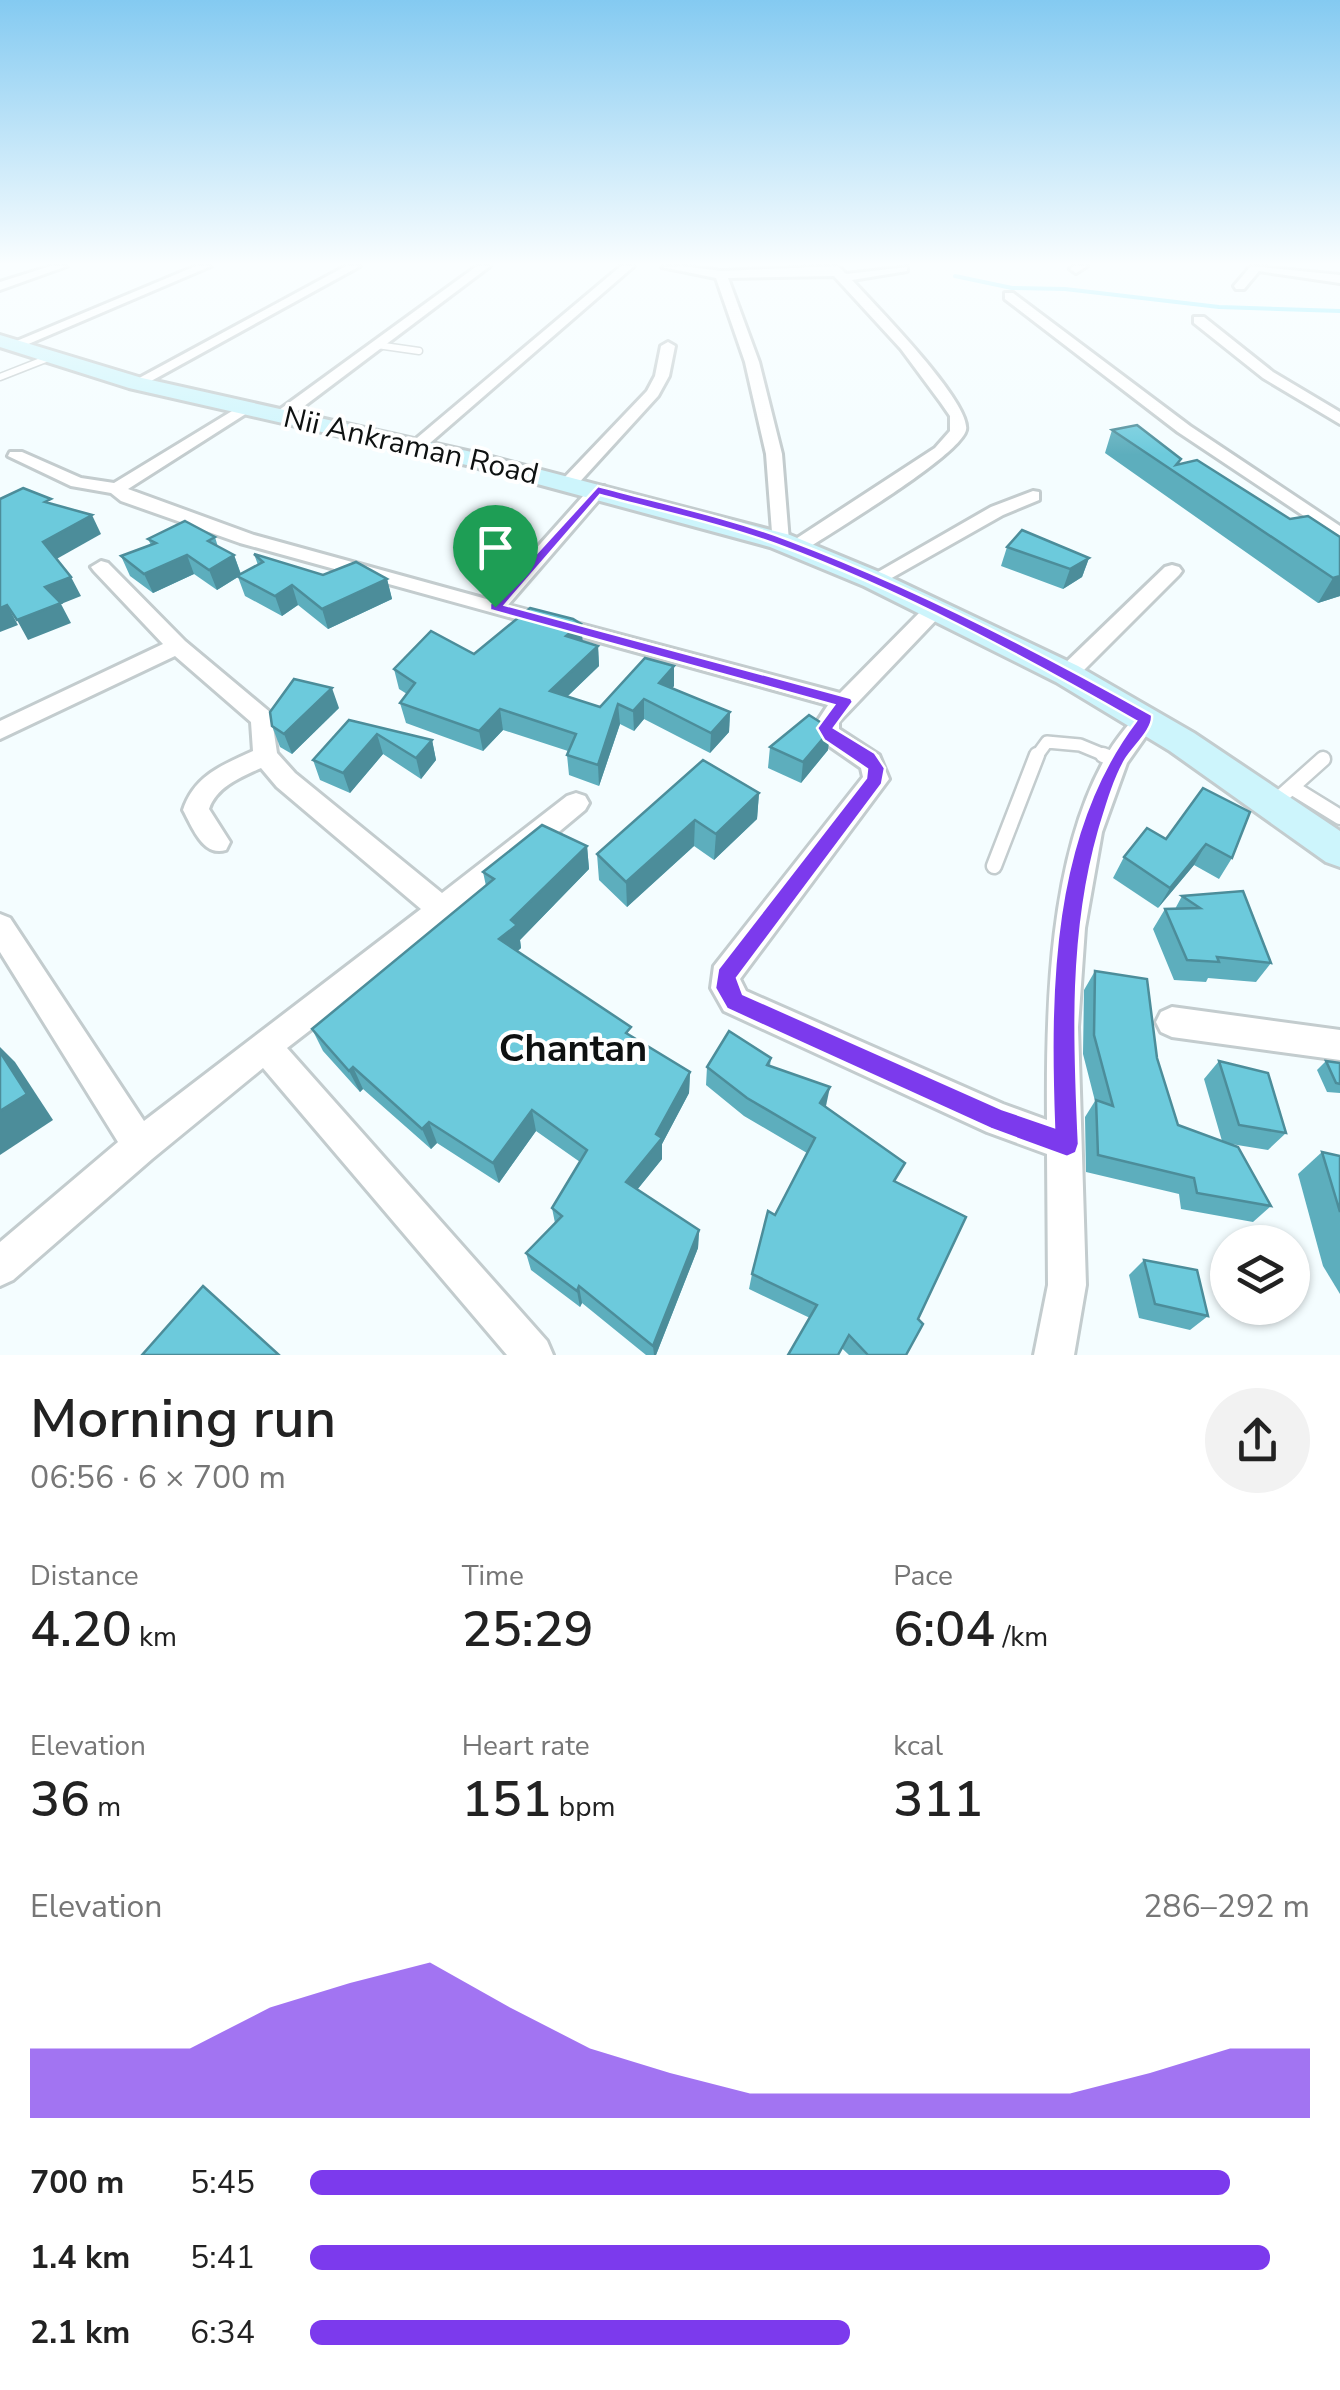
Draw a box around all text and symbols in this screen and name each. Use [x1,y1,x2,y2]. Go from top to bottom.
street label: Nii Ankraman Road [280,397,542,495]
pin [453,505,538,608]
icon: arrive [468,520,523,575]
district label: Chantan [499,1023,647,1074]
map controls [1210,1225,1310,1325]
button: layers [1210,1225,1310,1325]
text: Morning run [30,1381,336,1456]
button: share [1205,1388,1310,1493]
text: 06:56 · 6 × 700 m [30,1456,286,1499]
text: Distance [30,1557,139,1595]
text: Time [462,1557,524,1595]
text: Pace [893,1557,953,1595]
text: 4.20 [30,1595,132,1664]
text: 25:29 [462,1595,594,1664]
text: 6:04 [893,1595,995,1664]
text: km [132,1618,177,1656]
text: /km [995,1618,1048,1656]
text: Elevation [30,1727,146,1765]
text: Heart rate [462,1727,590,1765]
text: kcal [893,1727,943,1765]
text: 36 [30,1765,90,1834]
text: 151 [462,1765,552,1834]
text: 311 [893,1765,983,1834]
text: m [90,1788,121,1826]
text: bpm [552,1788,615,1826]
text: Elevation [30,1885,163,1928]
text: 286–292 m [1143,1885,1310,1928]
text: 700 m [30,2161,124,2204]
text: 5:45 [190,2161,255,2204]
text: 1.4 km [30,2236,130,2279]
text: 5:41 [190,2236,255,2279]
text: 2.1 km [30,2311,130,2354]
text: 6:34 [190,2311,255,2354]

